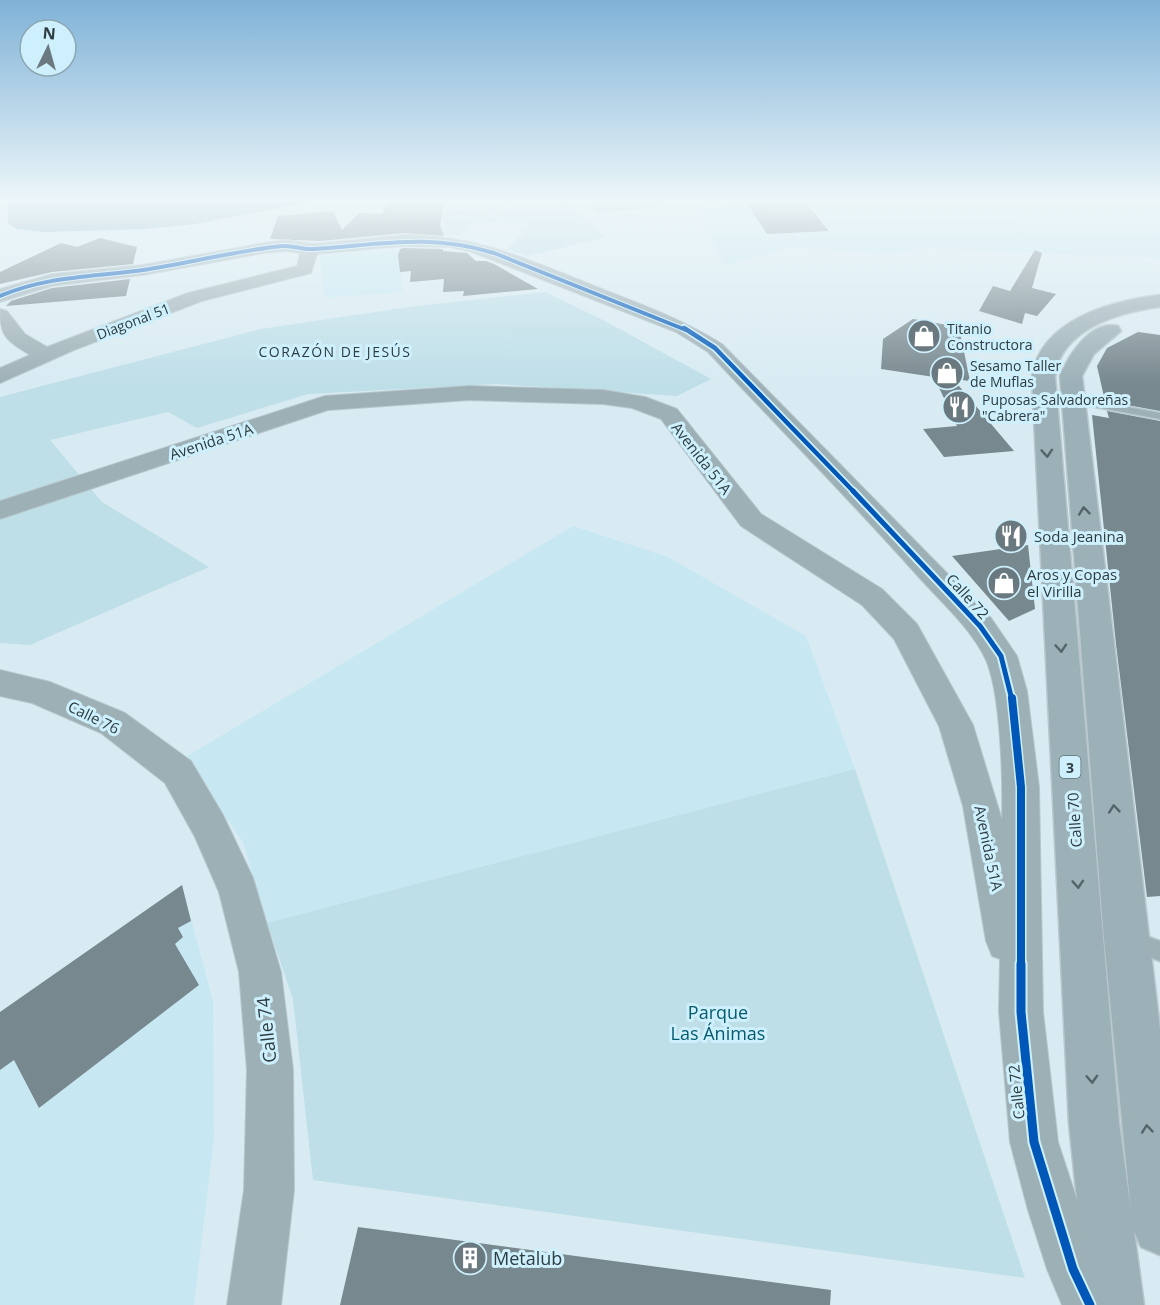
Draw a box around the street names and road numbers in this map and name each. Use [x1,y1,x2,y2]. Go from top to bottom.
street label: Diagonal 51 [94,298,172,344]
street label: Avenida 51A [167,418,256,464]
street label: Avenida 51A [668,418,737,499]
street label: Calle 72 [942,569,994,623]
street label: Calle 76 [65,696,123,738]
road number: 3 [1060,756,1080,778]
street label: Calle 70 [1062,792,1086,848]
street label: Avenida 51A [970,804,1008,893]
street label: Calle 74 [251,996,281,1064]
street label: Calle 72 [1003,1064,1029,1120]

